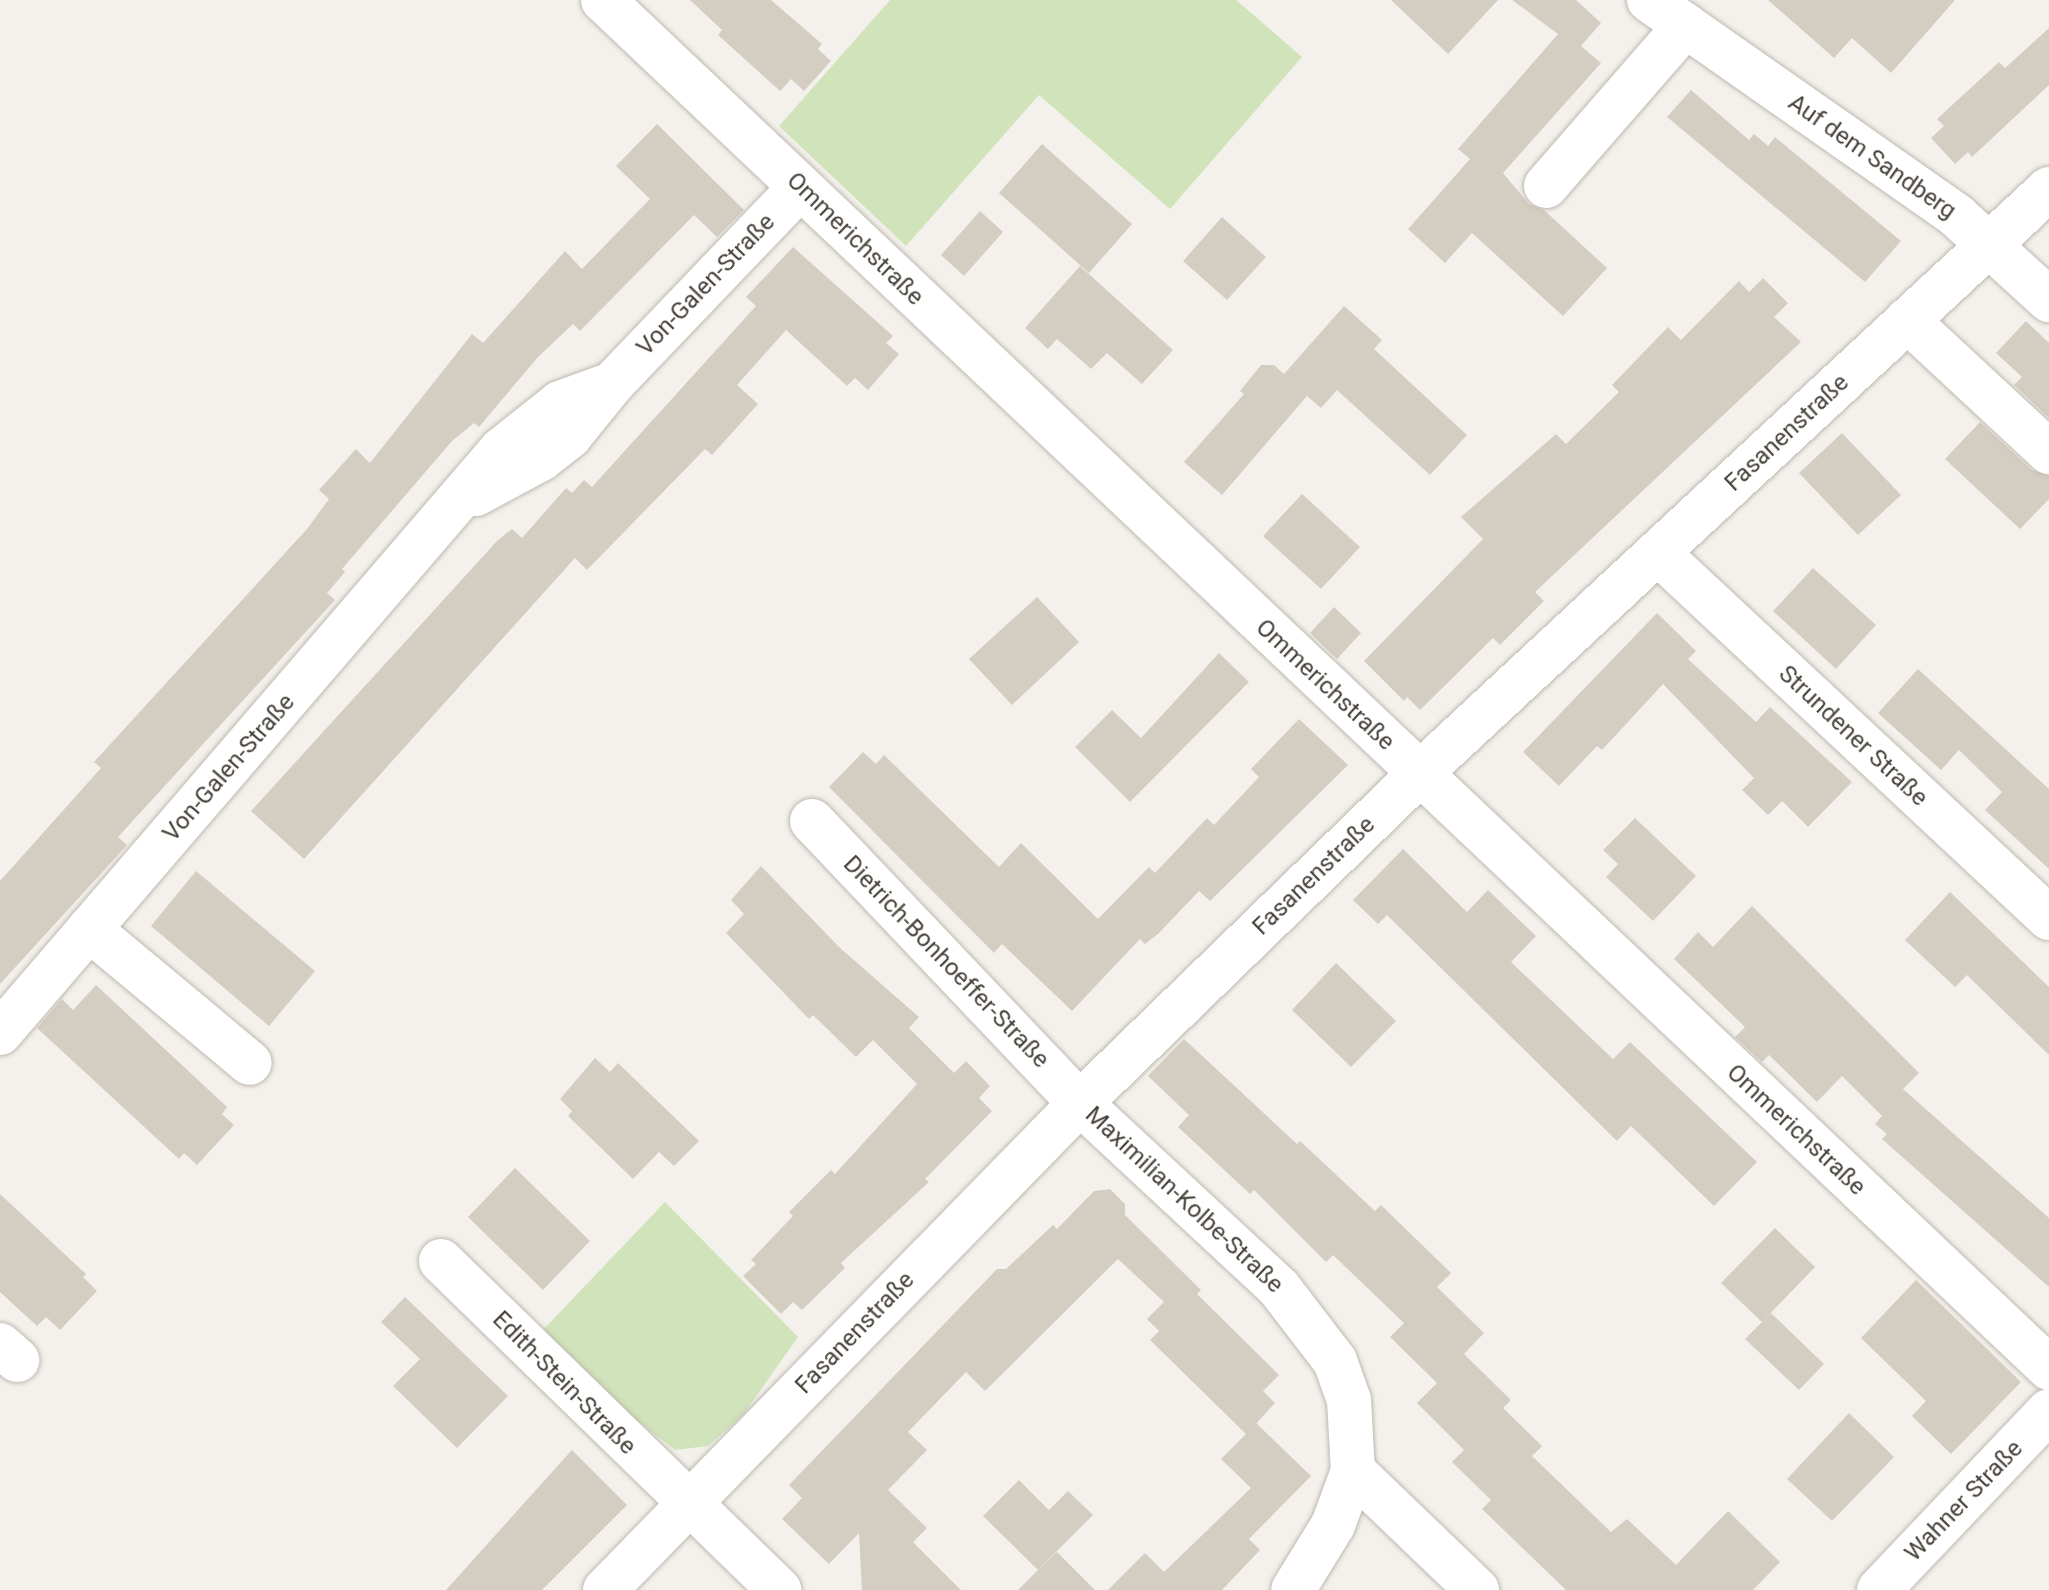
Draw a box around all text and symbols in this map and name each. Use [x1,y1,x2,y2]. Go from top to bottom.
street label: Auf dem Sandberg [1783,88,1961,226]
street label: Ommerichstraße [781,166,929,312]
street label: Von-Galen-Straße [631,208,781,362]
street label: Fasanenstraße [1719,368,1855,498]
street label: Ommerichstraße [1250,613,1400,757]
street label: Strundener Straße [1773,660,1933,812]
street label: Von-Galen-Straße [157,688,301,848]
street label: Fasanenstraße [1247,811,1381,941]
street label: Dietrich-Bonhoeffer-Straße [837,850,1055,1074]
street label: Ommerichstraße [1721,1058,1871,1202]
street label: Maximilian-Kolbe-Straße [1079,1101,1289,1299]
street label: Fasanenstraße [790,1266,920,1400]
street label: Edith-Stein-Straße [486,1305,642,1461]
street label: Wahner Straße [1899,1435,2029,1567]

